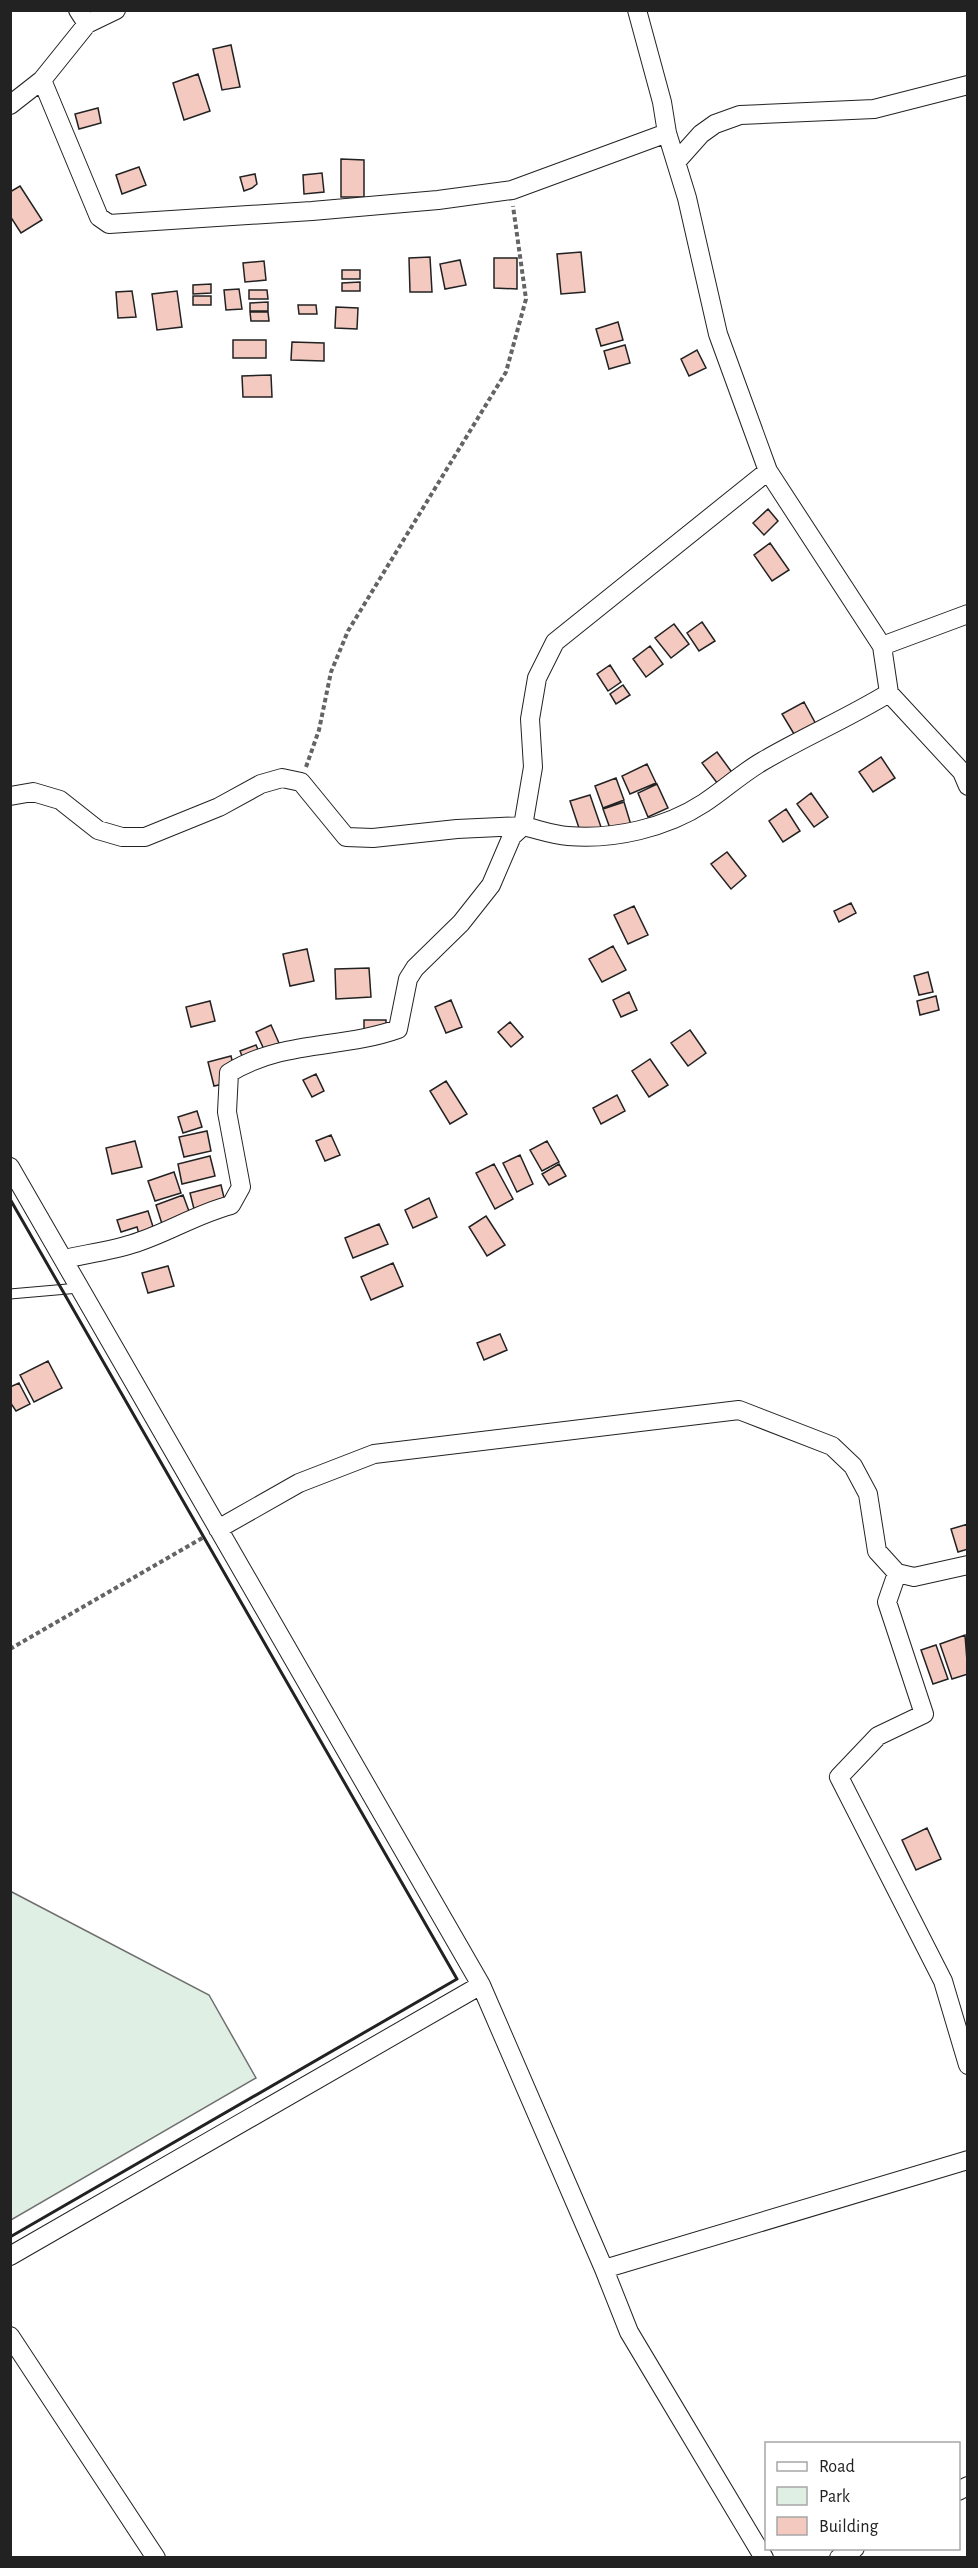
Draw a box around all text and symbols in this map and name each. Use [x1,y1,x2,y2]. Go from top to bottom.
legend [765,2442,960,2550]
text: Road [819,2458,855,2476]
text: Park [819,2488,851,2506]
text: Building [819,2518,879,2536]

